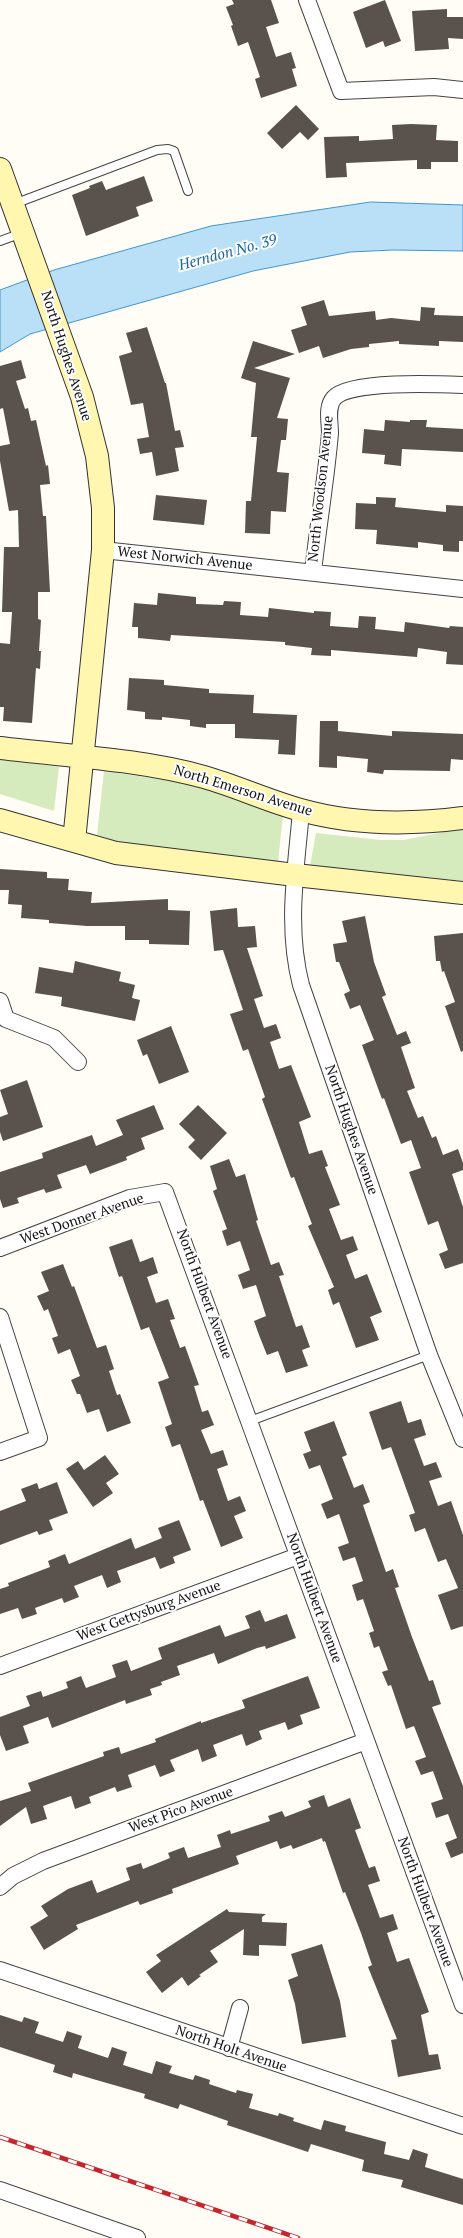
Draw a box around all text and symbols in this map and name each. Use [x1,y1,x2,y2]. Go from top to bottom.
water label: Herndon No. 39 [177,231,279,275]
street label: North Hughes Avenue [37,289,95,423]
street label: North Woodson Avenue [305,415,337,563]
street label: West Norwich Avenue [117,544,253,574]
street label: North Emerson Avenue [172,762,314,820]
street label: North Hughes Avenue [321,1063,381,1197]
street label: West Donner Avenue [18,1190,146,1248]
street label: North Hulbert Avenue [173,1227,235,1361]
street label: North Hulbert Avenue [283,1531,345,1665]
street label: West Gettysburg Avenue [75,1577,223,1645]
street label: West Pico Avenue [127,1783,235,1837]
street label: North Hulbert Avenue [394,1835,456,1969]
street label: North Holt Avenue [173,2022,289,2076]

